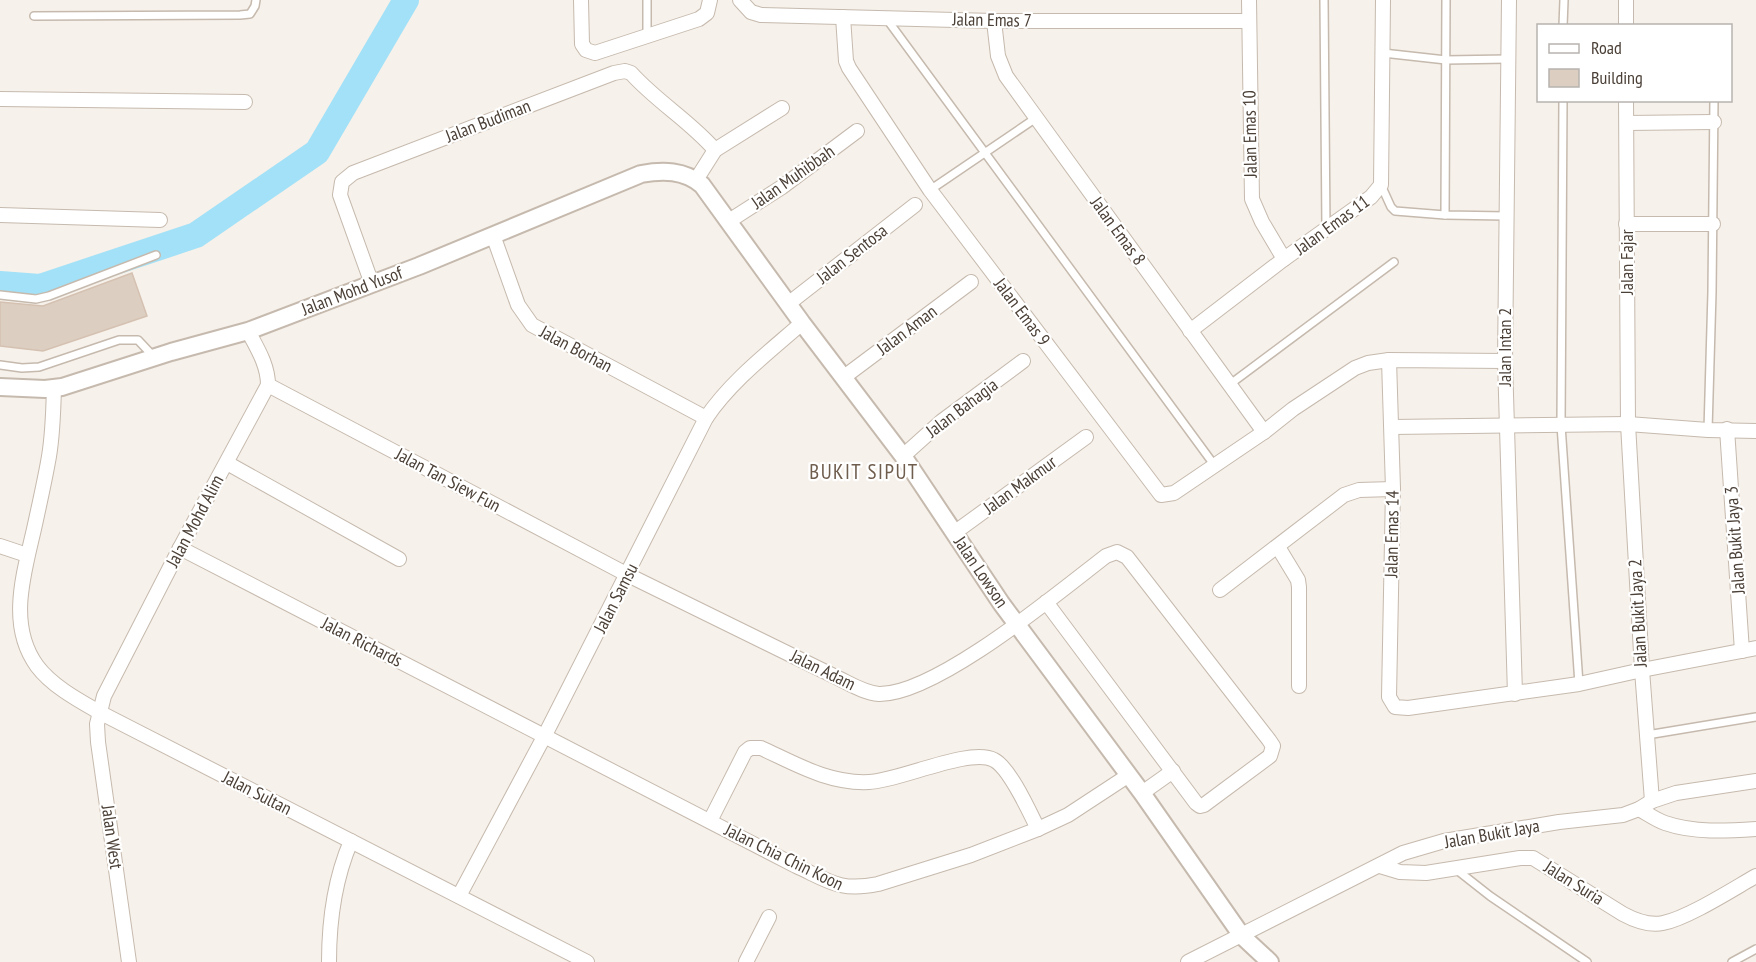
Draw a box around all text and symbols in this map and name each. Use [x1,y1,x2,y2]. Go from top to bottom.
street label: Jalan Emas 7 [951,7,1032,32]
legend [1537,24,1732,102]
text: Road [1591,36,1622,59]
text: Building [1591,66,1643,89]
street label: Jalan Emas 10 [1237,90,1262,179]
street label: Jalan Budiman [441,94,534,148]
street label: Jalan Muhibbah [746,139,839,214]
street label: Jalan Emas 11 [1289,190,1374,260]
street label: Jalan Emas 8 [1085,191,1151,270]
street label: Jalan Sentosa [811,219,892,289]
street label: Jalan Fajar [1615,229,1638,296]
street label: Jalan Mohd Yusof [297,260,407,321]
street label: Jalan Emas 9 [989,272,1055,350]
street label: Jalan Aman [871,300,941,360]
street label: Jalan Intan 2 [1493,308,1516,387]
street label: Jalan Borhan [535,319,616,377]
street label: Jalan Bahagia [920,373,1002,443]
street label: Jalan Tan Siew Fun [391,442,505,517]
street label: Jalan Makmur [978,450,1061,519]
district label: BUKIT SIPUT [809,458,919,485]
street label: Jalan Mohd Alim [160,471,228,572]
street label: Jalan Bukit Jaya 3 [1719,485,1750,596]
street label: Jalan Emas 14 [1379,490,1404,579]
street label: Jalan Lowson [949,531,1014,612]
street label: Jalan Bukit Jaya 2 [1623,558,1652,669]
street label: Jalan Samsu [588,559,643,637]
street label: Jalan Richards [317,611,406,672]
street label: Jalan Adam [786,644,859,695]
street label: Jalan Sultan [218,765,296,820]
street label: Jalan West [96,803,128,870]
street label: Jalan Bukit Jaya [1442,814,1541,853]
street label: Jalan Chia Chin Koon [720,817,847,895]
street label: Jalan Suria [1539,855,1608,910]

